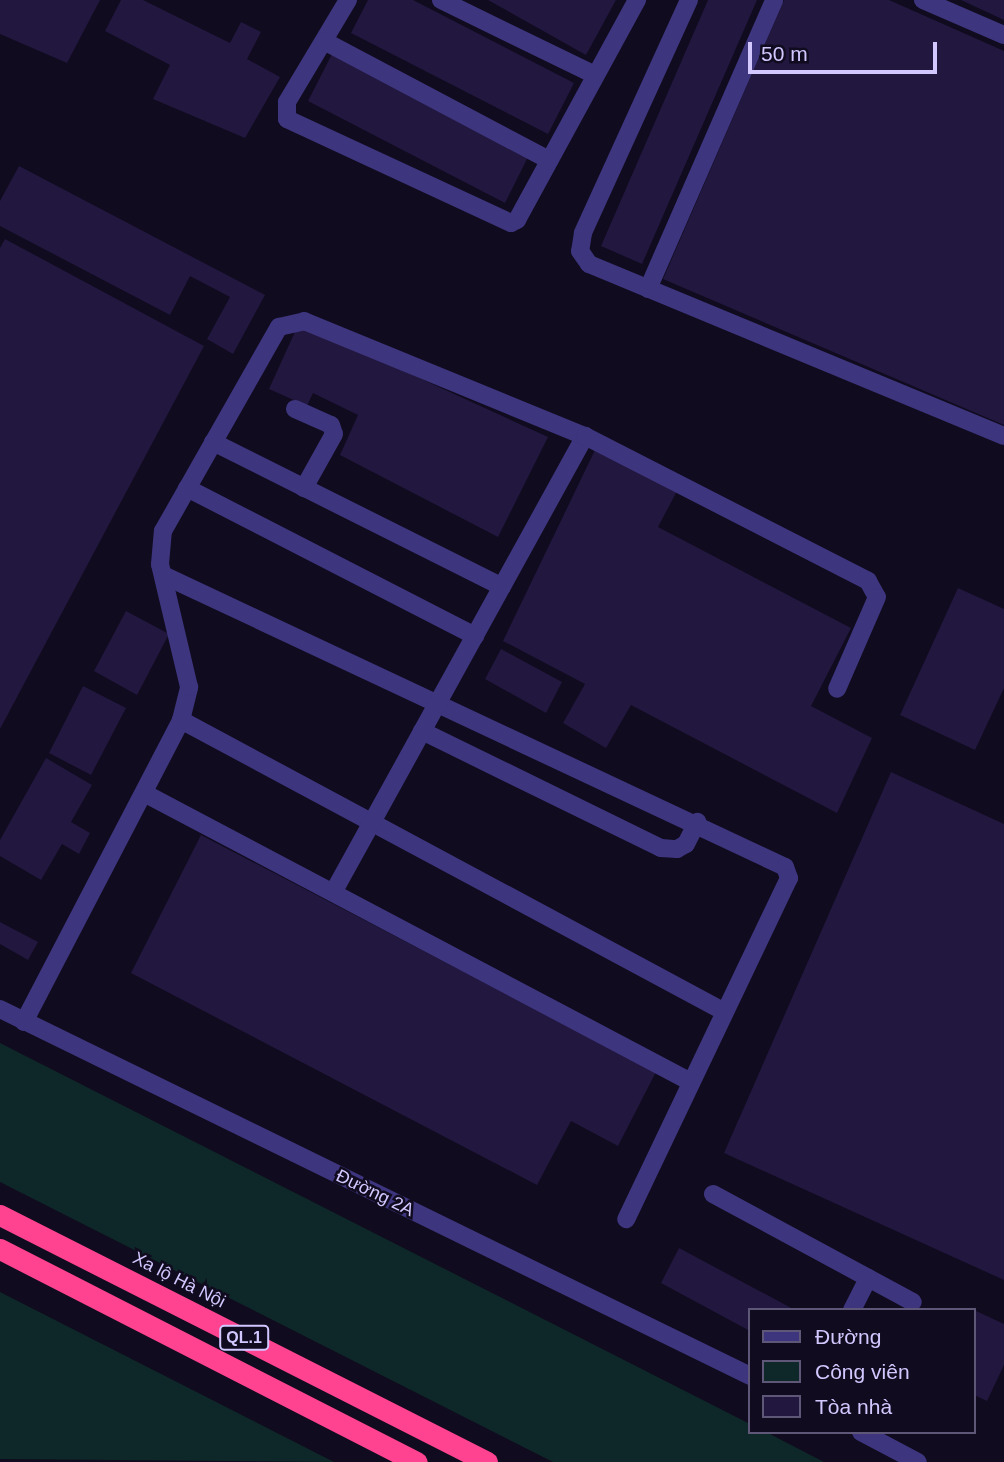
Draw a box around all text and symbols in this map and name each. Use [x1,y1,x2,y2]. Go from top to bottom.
scale bar [752,28,941,72]
text: 50 m [761,42,808,65]
street label: Đường 2A [333,1165,417,1221]
street label: Xa lộ Hà Nội [129,1247,229,1313]
legend [748,1308,976,1434]
text: Đường [815,1325,881,1348]
road number: QL.1 [218,1326,270,1350]
text: Công viên [815,1360,910,1383]
text: Tòa nhà [815,1395,892,1418]

